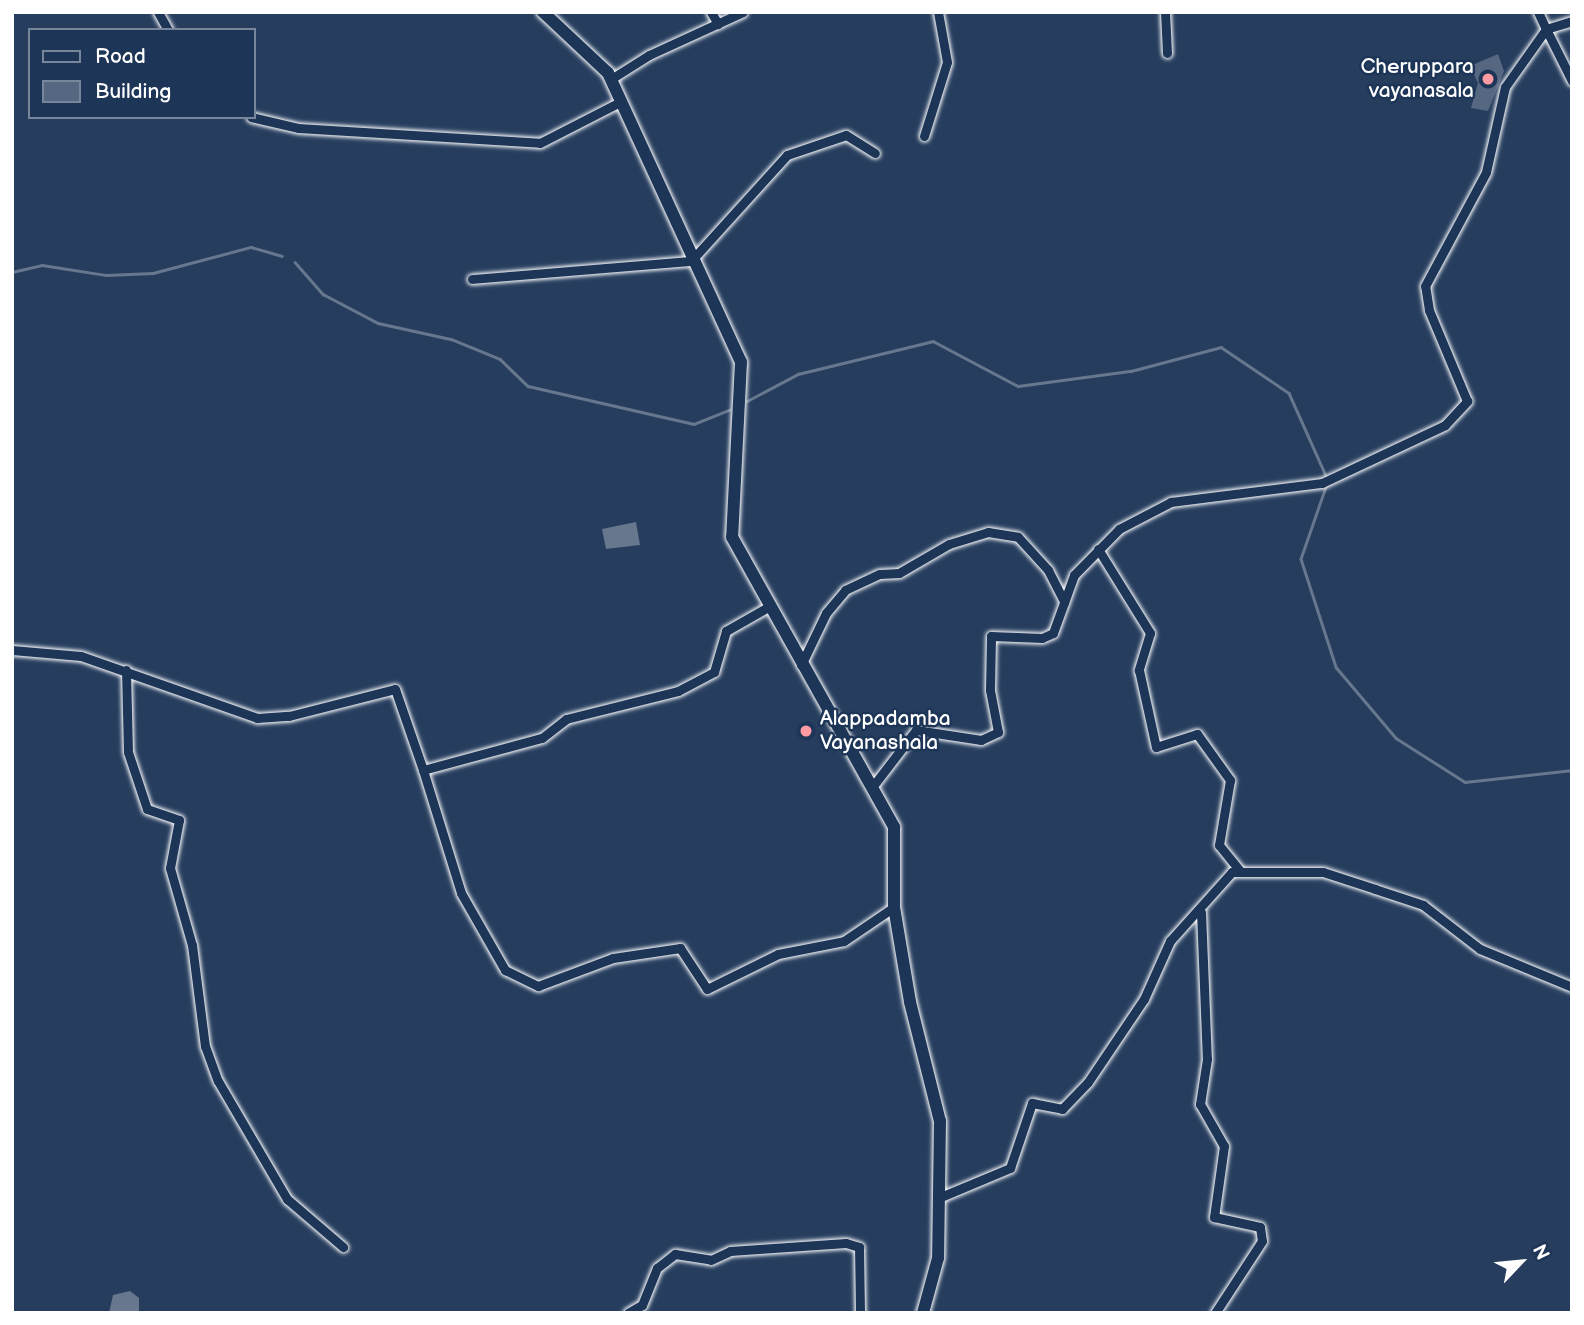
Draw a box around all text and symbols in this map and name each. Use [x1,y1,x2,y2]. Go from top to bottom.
legend [28,28,256,119]
text: Road [95,44,146,69]
place label: Cheruppara vayanasala [1360,54,1474,104]
marker: Cheruppara vayanasala [1480,71,1496,87]
text: Building [95,79,171,104]
place label: Alappadamba Vayanashala [820,706,951,756]
marker: Alappadamba Vayanashala [798,723,814,739]
north arrow [1486,1227,1556,1297]
text: N [1527,1241,1554,1264]

